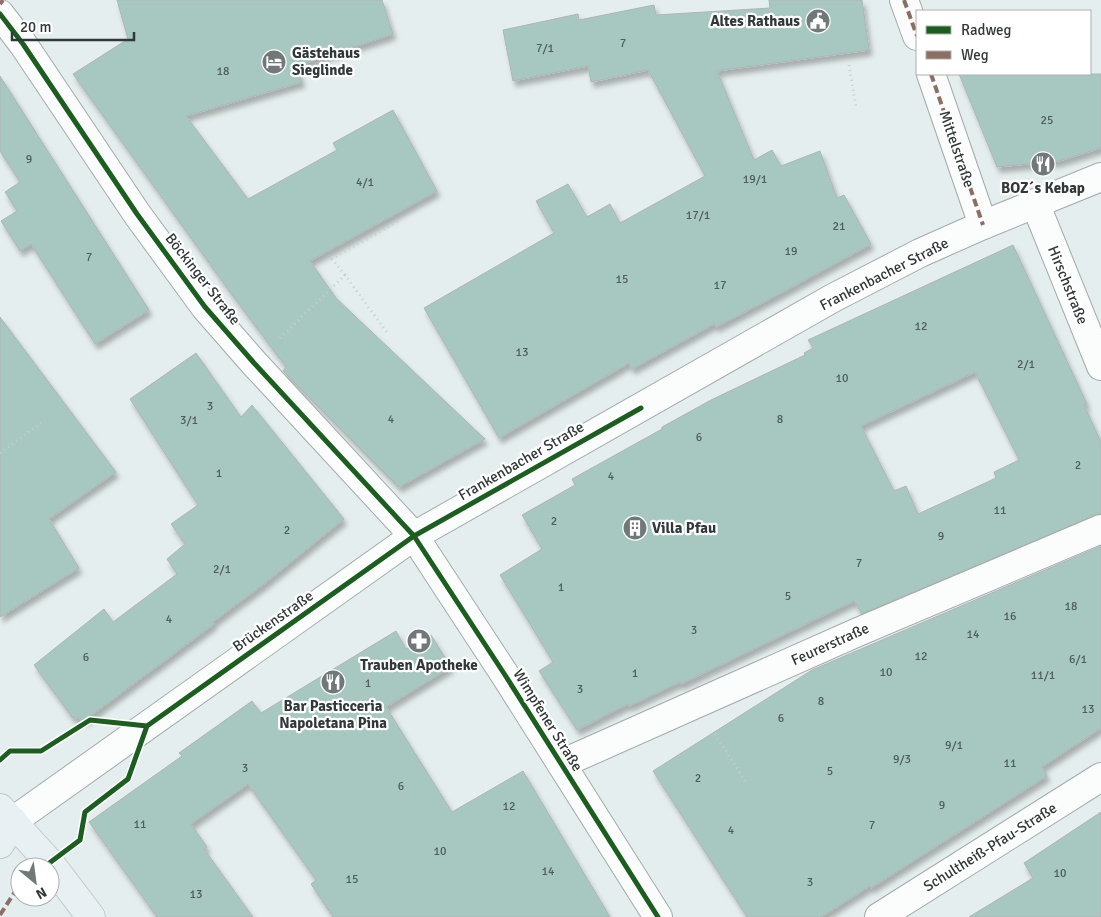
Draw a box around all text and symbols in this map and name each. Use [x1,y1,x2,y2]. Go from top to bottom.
public building icon: Altes Rathaus [805,8,831,34]
scale bar [12,10,135,42]
legend [916,10,1091,75]
place label: Altes Rathaus [710,12,800,30]
text: 20 m [20,18,51,36]
text: Radweg [961,21,1012,39]
house number: 7 [620,36,626,51]
house number: 7/1 [536,41,554,56]
place label: Gästehaus Sieglinde [292,44,360,79]
text: Weg [961,46,989,64]
hotel icon: Gästehaus Sieglinde [261,49,287,75]
house number: 18 [217,64,229,79]
street label: Mittelstraße [935,108,979,190]
house number: 25 [1041,113,1053,128]
restaurant icon: BOZ´s Kebap [1030,151,1056,177]
house number: 9 [26,152,32,167]
house number: 19/1 [743,172,767,187]
house number: 4/1 [356,175,374,190]
place label: BOZ´s Kebap [1001,179,1085,197]
house number: 17/1 [686,208,710,223]
house number: 21 [833,219,845,234]
street label: Böckinger Straße [162,230,244,328]
street label: Frankenbacher Straße [817,234,951,314]
street label: Hirschstraße [1044,243,1092,327]
house number: 19 [785,244,797,259]
house number: 7 [86,250,92,265]
house number: 15 [616,272,628,287]
house number: 17 [714,278,726,293]
house number: 12 [915,319,927,334]
house number: 13 [516,345,528,360]
house number: 2/1 [1017,357,1035,372]
house number: 10 [836,371,848,386]
house number: 3 [207,399,213,414]
house number: 4 [388,412,395,427]
house number: 8 [777,412,783,427]
house number: 3/1 [180,413,198,428]
street label: Frankenbacher Straße [455,418,587,504]
house number: 6 [696,430,702,445]
house number: 2 [1075,458,1081,473]
house number: 1 [216,466,222,481]
house number: 4 [608,469,615,484]
house number: 11 [994,503,1006,518]
house number: 2 [551,514,557,529]
building icon: Villa Pfau [622,515,648,541]
place label: Villa Pfau [652,519,716,537]
house number: 2 [284,523,290,538]
house number: 9 [938,529,944,544]
house number: 7 [856,556,862,571]
house number: 2/1 [213,562,231,577]
house number: 1 [558,580,564,595]
street label: Brückenstraße [229,587,317,655]
house number: 5 [785,589,791,604]
house number: 18 [1065,599,1077,614]
house number: 16 [1004,609,1016,624]
house number: 4 [166,612,173,627]
street label: Feurerstraße [788,619,872,669]
house number: 3 [691,623,697,638]
house number: 14 [967,627,980,642]
pharmacy icon: Trauben Apotheke [406,628,432,654]
house number: 12 [915,649,927,664]
house number: 6 [83,650,89,665]
house number: 6/1 [1069,652,1087,667]
place label: Trauben Apotheke [360,656,478,674]
house number: 10 [880,665,892,680]
street label: Wimpfener Straße [509,666,587,774]
house number: 1 [632,666,638,681]
house number: 11/1 [1031,668,1055,683]
restaurant icon: Bar Pasticceria Napoletana Pina [320,669,346,695]
house number: 1 [365,676,371,691]
house number: 3 [577,682,583,697]
house number: 8 [818,694,824,709]
place label: Bar Pasticceria Napoletana Pina [279,697,387,732]
house number: 13 [1082,702,1094,717]
house number: 6 [778,711,784,726]
house number: 9/1 [945,738,963,753]
house number: 9/3 [893,752,911,767]
house number: 11 [1004,756,1016,771]
house number: 3 [242,761,248,776]
house number: 5 [827,764,833,779]
house number: 2 [695,771,701,786]
house number: 6 [398,779,404,794]
house number: 9 [939,798,945,813]
house number: 12 [503,799,515,814]
street label: Schultheiß-Pfau-Straße [920,799,1060,895]
house number: 11 [134,817,146,832]
house number: 7 [869,818,875,833]
house number: 4 [728,823,735,838]
house number: 10 [434,844,446,859]
north arrow [10,857,60,907]
house number: 14 [542,864,555,879]
house number: 10 [1054,866,1066,881]
house number: 15 [346,872,358,887]
house number: 3 [807,875,813,890]
text: N [33,883,49,903]
house number: 13 [190,887,202,902]

